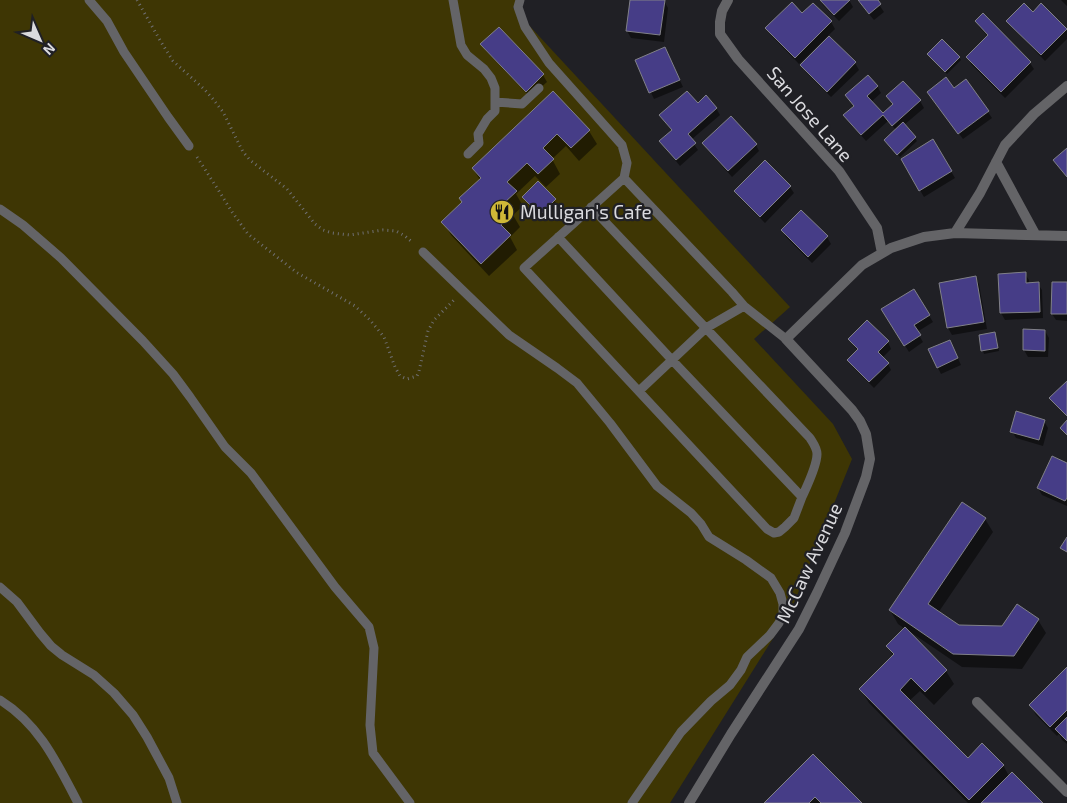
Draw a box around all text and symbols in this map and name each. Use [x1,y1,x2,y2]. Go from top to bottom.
north arrow [15,15,65,65]
text: N [40,40,59,59]
street label: San Jose Lane [763,61,858,166]
restaurant icon: Mulligan's Cafe [489,199,515,225]
place label: Mulligan's Cafe [520,200,652,223]
street label: McCaw Avenue [771,499,846,627]

